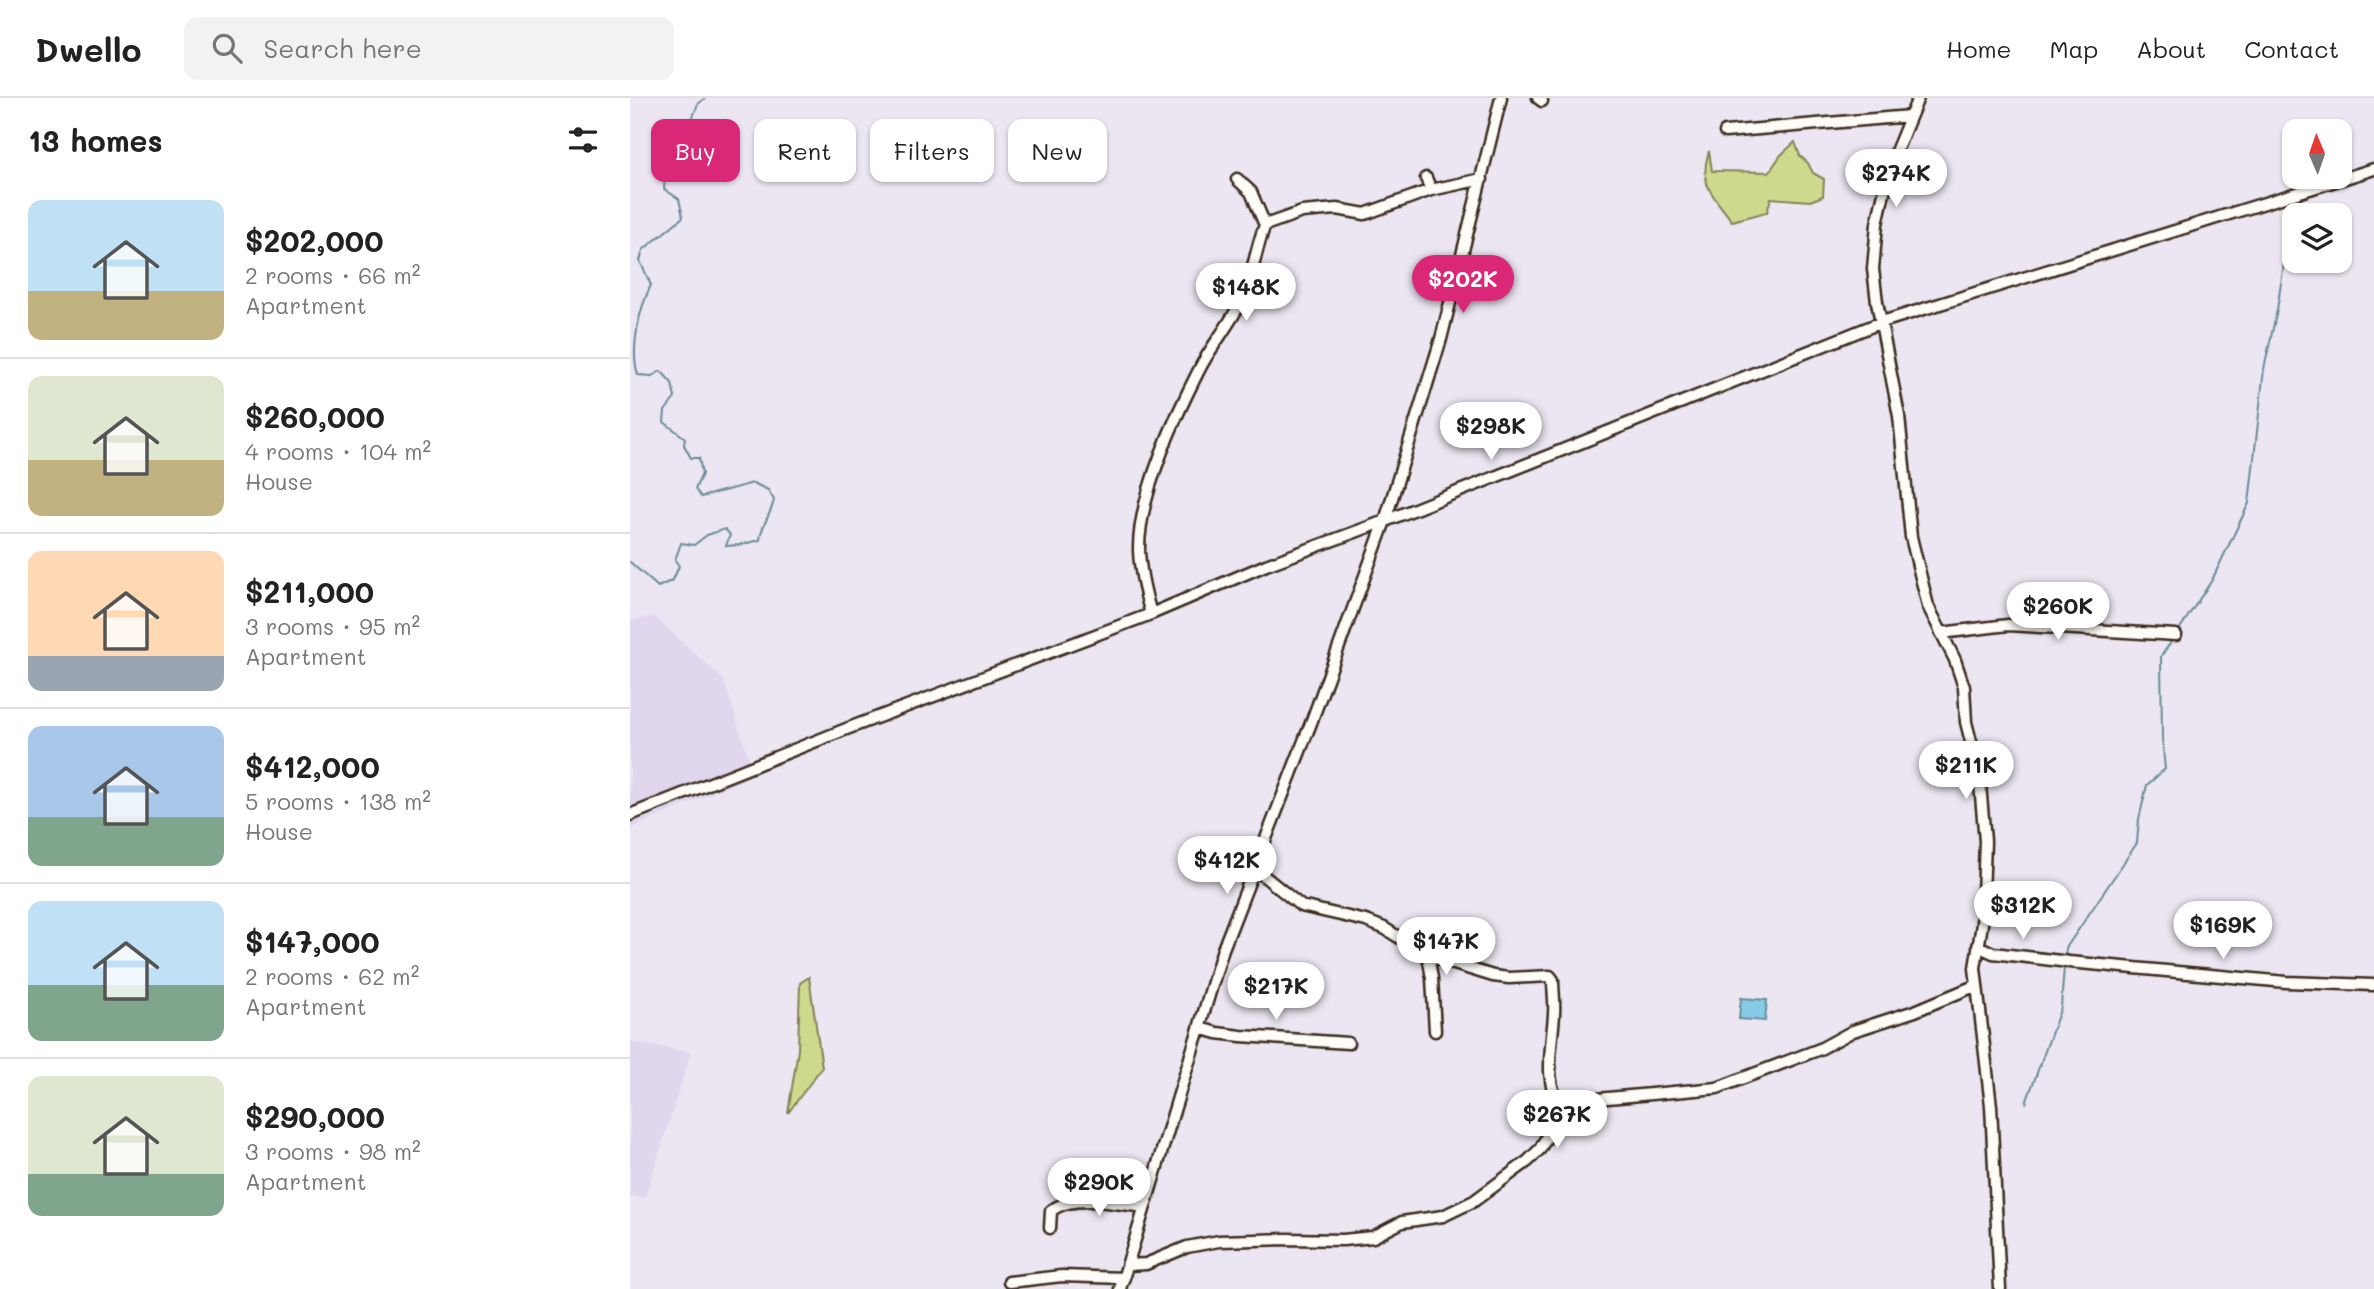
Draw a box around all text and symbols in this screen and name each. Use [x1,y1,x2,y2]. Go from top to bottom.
search box [184,17,674,80]
text: Dwello [35,27,142,70]
icon: search [208,29,246,67]
text: Search here [264,31,422,65]
text: Home [1946,33,2011,64]
text: Map [2049,33,2098,64]
text: About [2136,33,2206,64]
text: Contact [2244,33,2339,64]
chip: Buy [651,119,740,182]
chip: Rent [754,119,856,182]
chip: Filters [870,119,994,182]
chip: New [1008,119,1107,182]
north arrow [2282,119,2352,189]
map controls [2282,119,2352,273]
text: 13 homes [28,120,163,160]
icon: filters [564,121,602,159]
pin: $274K [1847,150,1945,209]
text: $274K [1861,157,1931,187]
button: layers [2282,203,2352,273]
text: $202,000 [245,220,383,260]
icon: home [84,228,168,312]
pin: $202K [1414,256,1512,315]
text: 2 rooms · 66 m² [245,260,420,290]
text: $202K [1428,263,1498,293]
pin: $148K [1197,264,1295,323]
text: $148K [1212,271,1280,301]
text: Apartment [245,290,367,320]
text: $260,000 [245,396,385,436]
pin: $298K [1442,402,1540,462]
icon: home [84,404,168,488]
text: $298K [1456,410,1526,440]
text: 4 rooms · 104 m² [245,436,431,466]
text: House [245,466,313,496]
text: $211,000 [245,571,374,611]
icon: home [84,579,168,663]
pin: $260K [2009,582,2107,642]
text: $260K [2023,590,2093,620]
text: 3 rooms · 95 m² [245,611,420,641]
text: Apartment [245,641,367,671]
pin: $211K [1917,742,2015,801]
text: $412,000 [245,746,380,786]
text: $211K [1935,749,1997,779]
icon: home [84,754,168,838]
text: 5 rooms · 138 m² [245,786,431,816]
text: House [245,816,313,846]
pin: $412K [1178,836,1276,896]
text: $412K [1194,844,1260,874]
pin: $312K [1974,882,2072,941]
text: $312K [1990,889,2056,919]
pin: $169K [2174,902,2272,961]
text: $169K [2189,909,2257,939]
pin: $147K [1397,918,1495,977]
text: $147,000 [245,921,380,961]
text: $147K [1413,925,1479,955]
icon: home [84,929,168,1013]
text: 2 rooms · 62 m² [245,961,419,991]
pin: $217K [1227,962,1325,1022]
text: $217K [1243,970,1309,1000]
text: Apartment [245,991,367,1021]
pin: $267K [1508,1090,1606,1150]
text: $290,000 [245,1096,385,1136]
text: $267K [1523,1098,1591,1128]
icon: home [84,1104,168,1188]
text: 3 rooms · 98 m² [245,1136,421,1166]
pin: $290K [1050,1158,1148,1218]
text: Apartment [245,1166,367,1196]
text: $290K [1064,1166,1134,1196]

